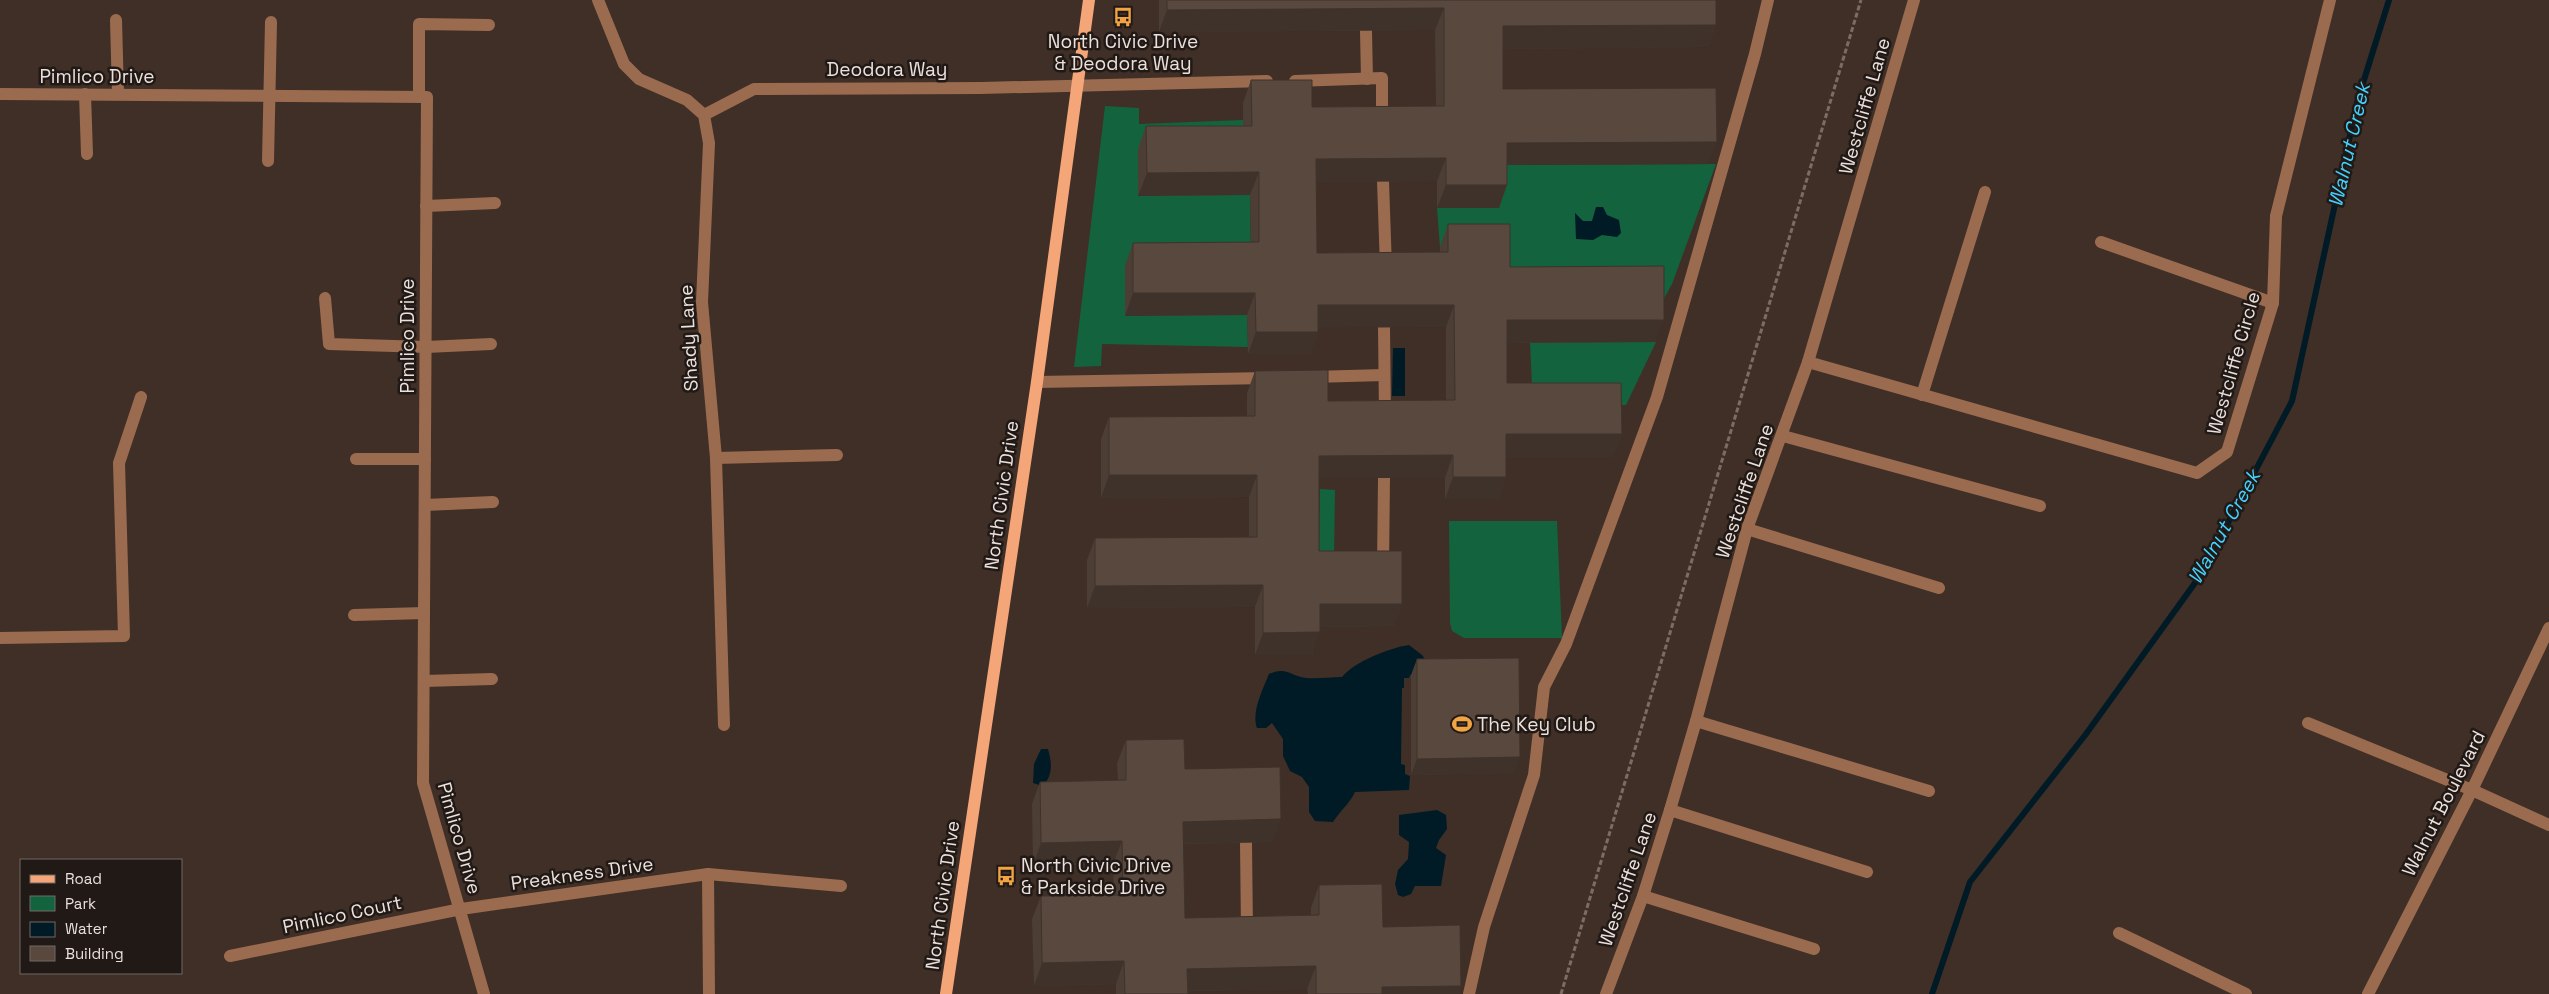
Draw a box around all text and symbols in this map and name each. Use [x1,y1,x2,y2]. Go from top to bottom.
bus stop icon: North Civic Drive & Deodora Way [1112,6,1134,28]
place label: North Civic Drive & Deodora Way [1048,29,1198,76]
street label: Westcliffe Lane [1833,35,1896,177]
street label: Deodora Way [827,57,947,82]
street label: Pimlico Drive [39,64,155,89]
water label: Walnut Creek [2322,78,2376,210]
street label: Pimlico Drive [395,278,420,394]
street label: Shady Lane [673,284,704,392]
street label: Westcliffe Circle [2201,289,2266,438]
street label: North Civic Drive [979,419,1024,571]
street label: Westcliffe Lane [1710,421,1779,562]
water label: Walnut Creek [2182,463,2267,589]
place label: The Key Club [1477,712,1596,737]
sports icon: The Key Club [1451,713,1473,735]
street label: Walnut Boulevard [2396,726,2491,880]
street label: Pimlico Drive [432,779,487,897]
street label: Westcliffe Lane [1593,809,1662,950]
street label: North Civic Drive [920,819,965,971]
street label: Preakness Drive [509,851,655,896]
place label: North Civic Drive & Parkside Drive [1021,853,1171,900]
legend [20,859,182,974]
bus stop icon: North Civic Drive & Parkside Drive [995,865,1017,887]
text: Road [65,869,102,888]
street label: Pimlico Court [280,890,404,939]
text: Park [65,894,96,913]
text: Water [65,919,108,938]
text: Building [65,944,124,963]

